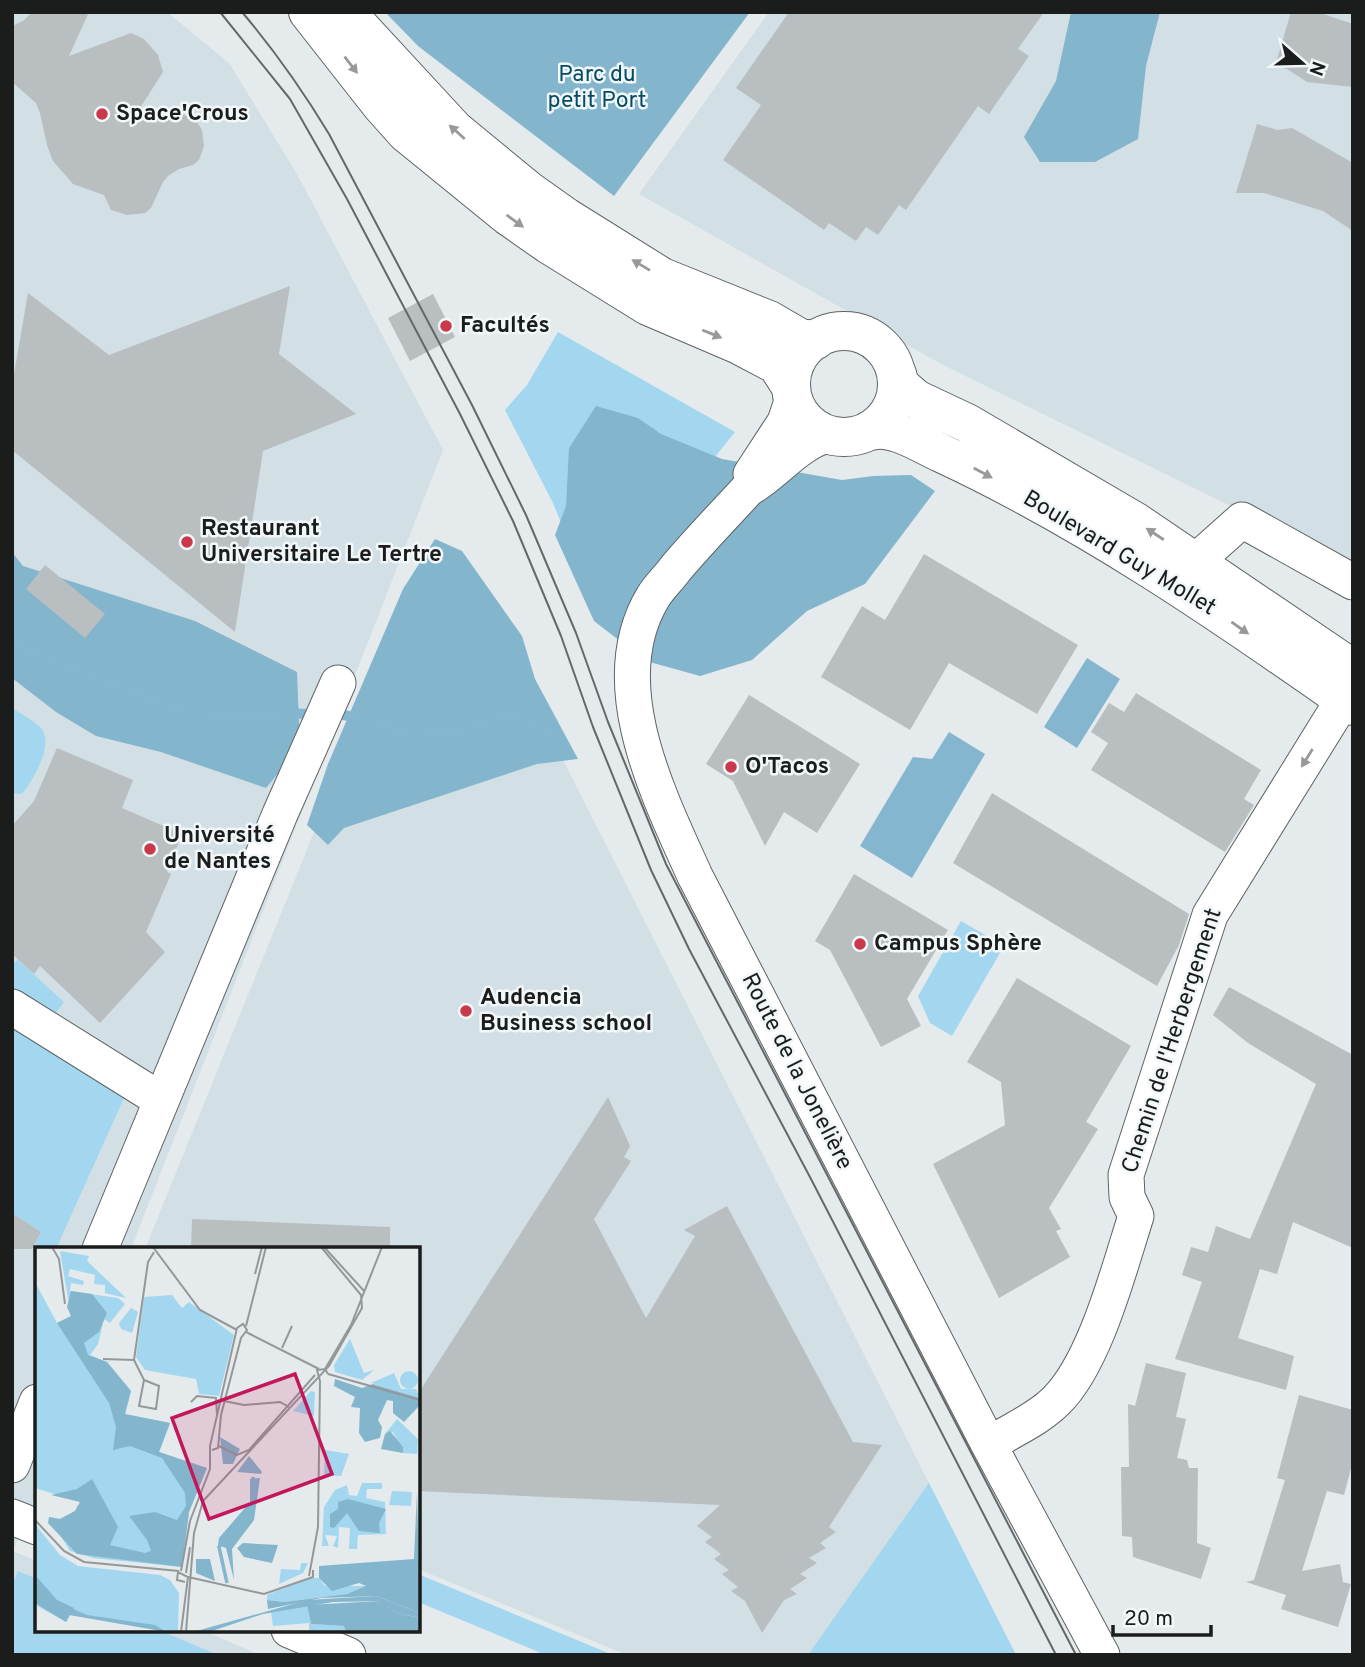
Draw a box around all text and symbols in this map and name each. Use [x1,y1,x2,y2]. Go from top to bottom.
north arrow [1267,28,1337,98]
one-way arrow [343,56,358,74]
text: N [1302,58,1330,79]
park label: Parc du petit Port [548,61,646,116]
place label: Space'Crous [116,100,249,129]
marker: Space'Crous [94,106,110,122]
one-way arrow [448,124,466,140]
one-way arrow [506,214,524,228]
one-way arrow [632,258,651,271]
place label: Facultés [460,312,550,341]
marker: Facultés [438,318,454,334]
one-way arrow [701,328,722,339]
one-way arrow [973,467,993,479]
street label: Boulevard Guy Mollet [1017,485,1221,623]
place label: Restaurant Universitaire Le Tertre [201,515,442,570]
one-way arrow [1146,527,1164,541]
marker: Restaurant Universitaire Le Tertre [179,534,195,550]
one-way arrow [1231,621,1250,634]
one-way arrow [1301,748,1314,767]
place label: O'Tacos [745,753,829,782]
marker: O'Tacos [723,759,739,775]
place label: Université de Nantes [164,822,275,877]
marker: Université de Nantes [142,841,158,857]
street label: Chemin de l'Herbergement [1116,905,1230,1177]
place label: Campus Sphère [874,930,1042,959]
marker: Campus Sphère [852,936,868,952]
street label: Route de la Jonelière [734,969,858,1175]
place label: Audencia Business school [480,984,652,1039]
marker: Audencia Business school [458,1003,474,1019]
inset map [35,1247,420,1632]
scale bar [1113,1594,1211,1638]
text: 20 m [1124,1606,1173,1633]

